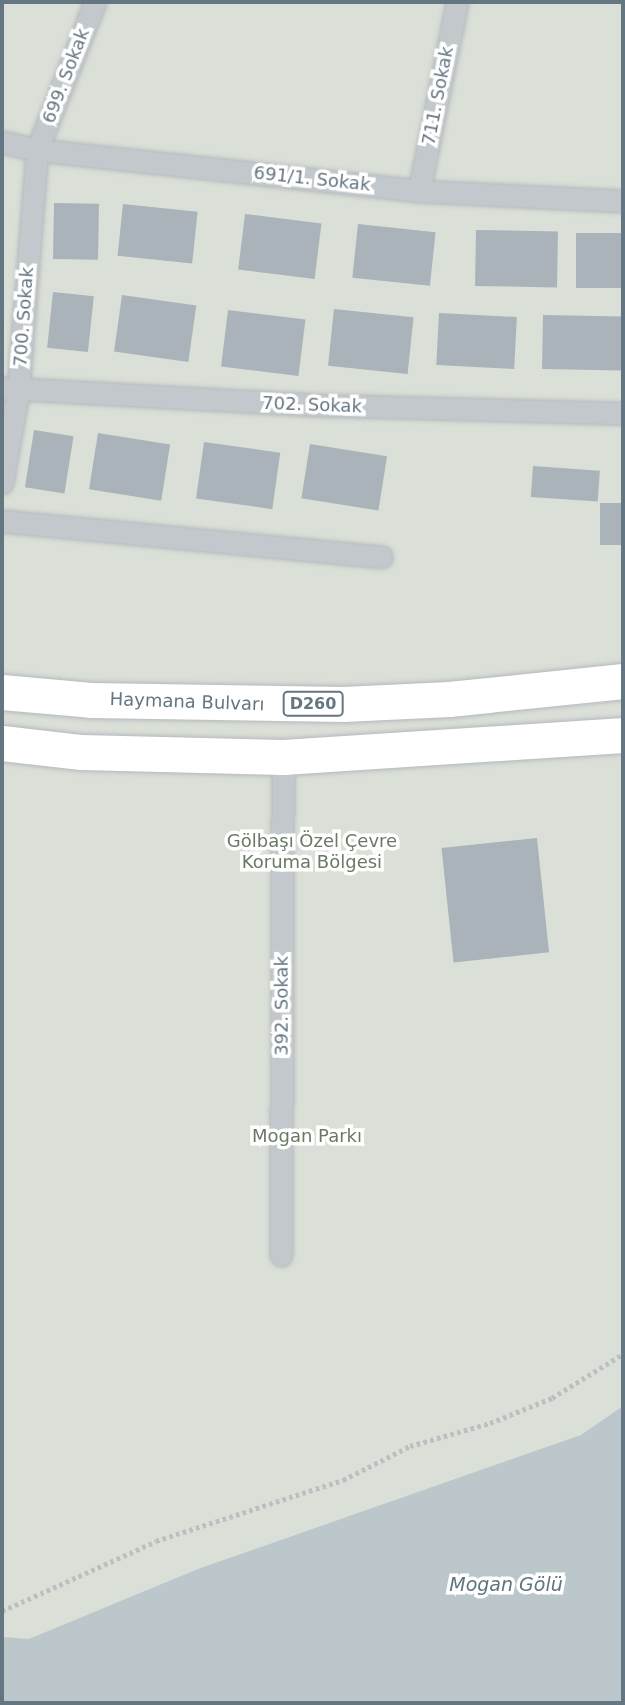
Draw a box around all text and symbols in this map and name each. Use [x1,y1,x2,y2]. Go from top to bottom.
street label: 699. Sokak [38,26,94,126]
street label: 711. Sokak [418,45,458,147]
street label: 691/1. Sokak [253,162,371,196]
street label: 700. Sokak [10,266,38,368]
street label: 702. Sokak [262,392,362,418]
street label: Haymana Bulvarı [109,689,265,715]
road number: D260 [282,692,344,716]
park label: Gölbaşı Özel Çevre Koruma Bölgesi [227,831,397,874]
street label: 392. Sokak [271,956,293,1056]
park label: Mogan Parkı [252,1125,362,1147]
water label: Mogan Gölü [449,1574,563,1596]

